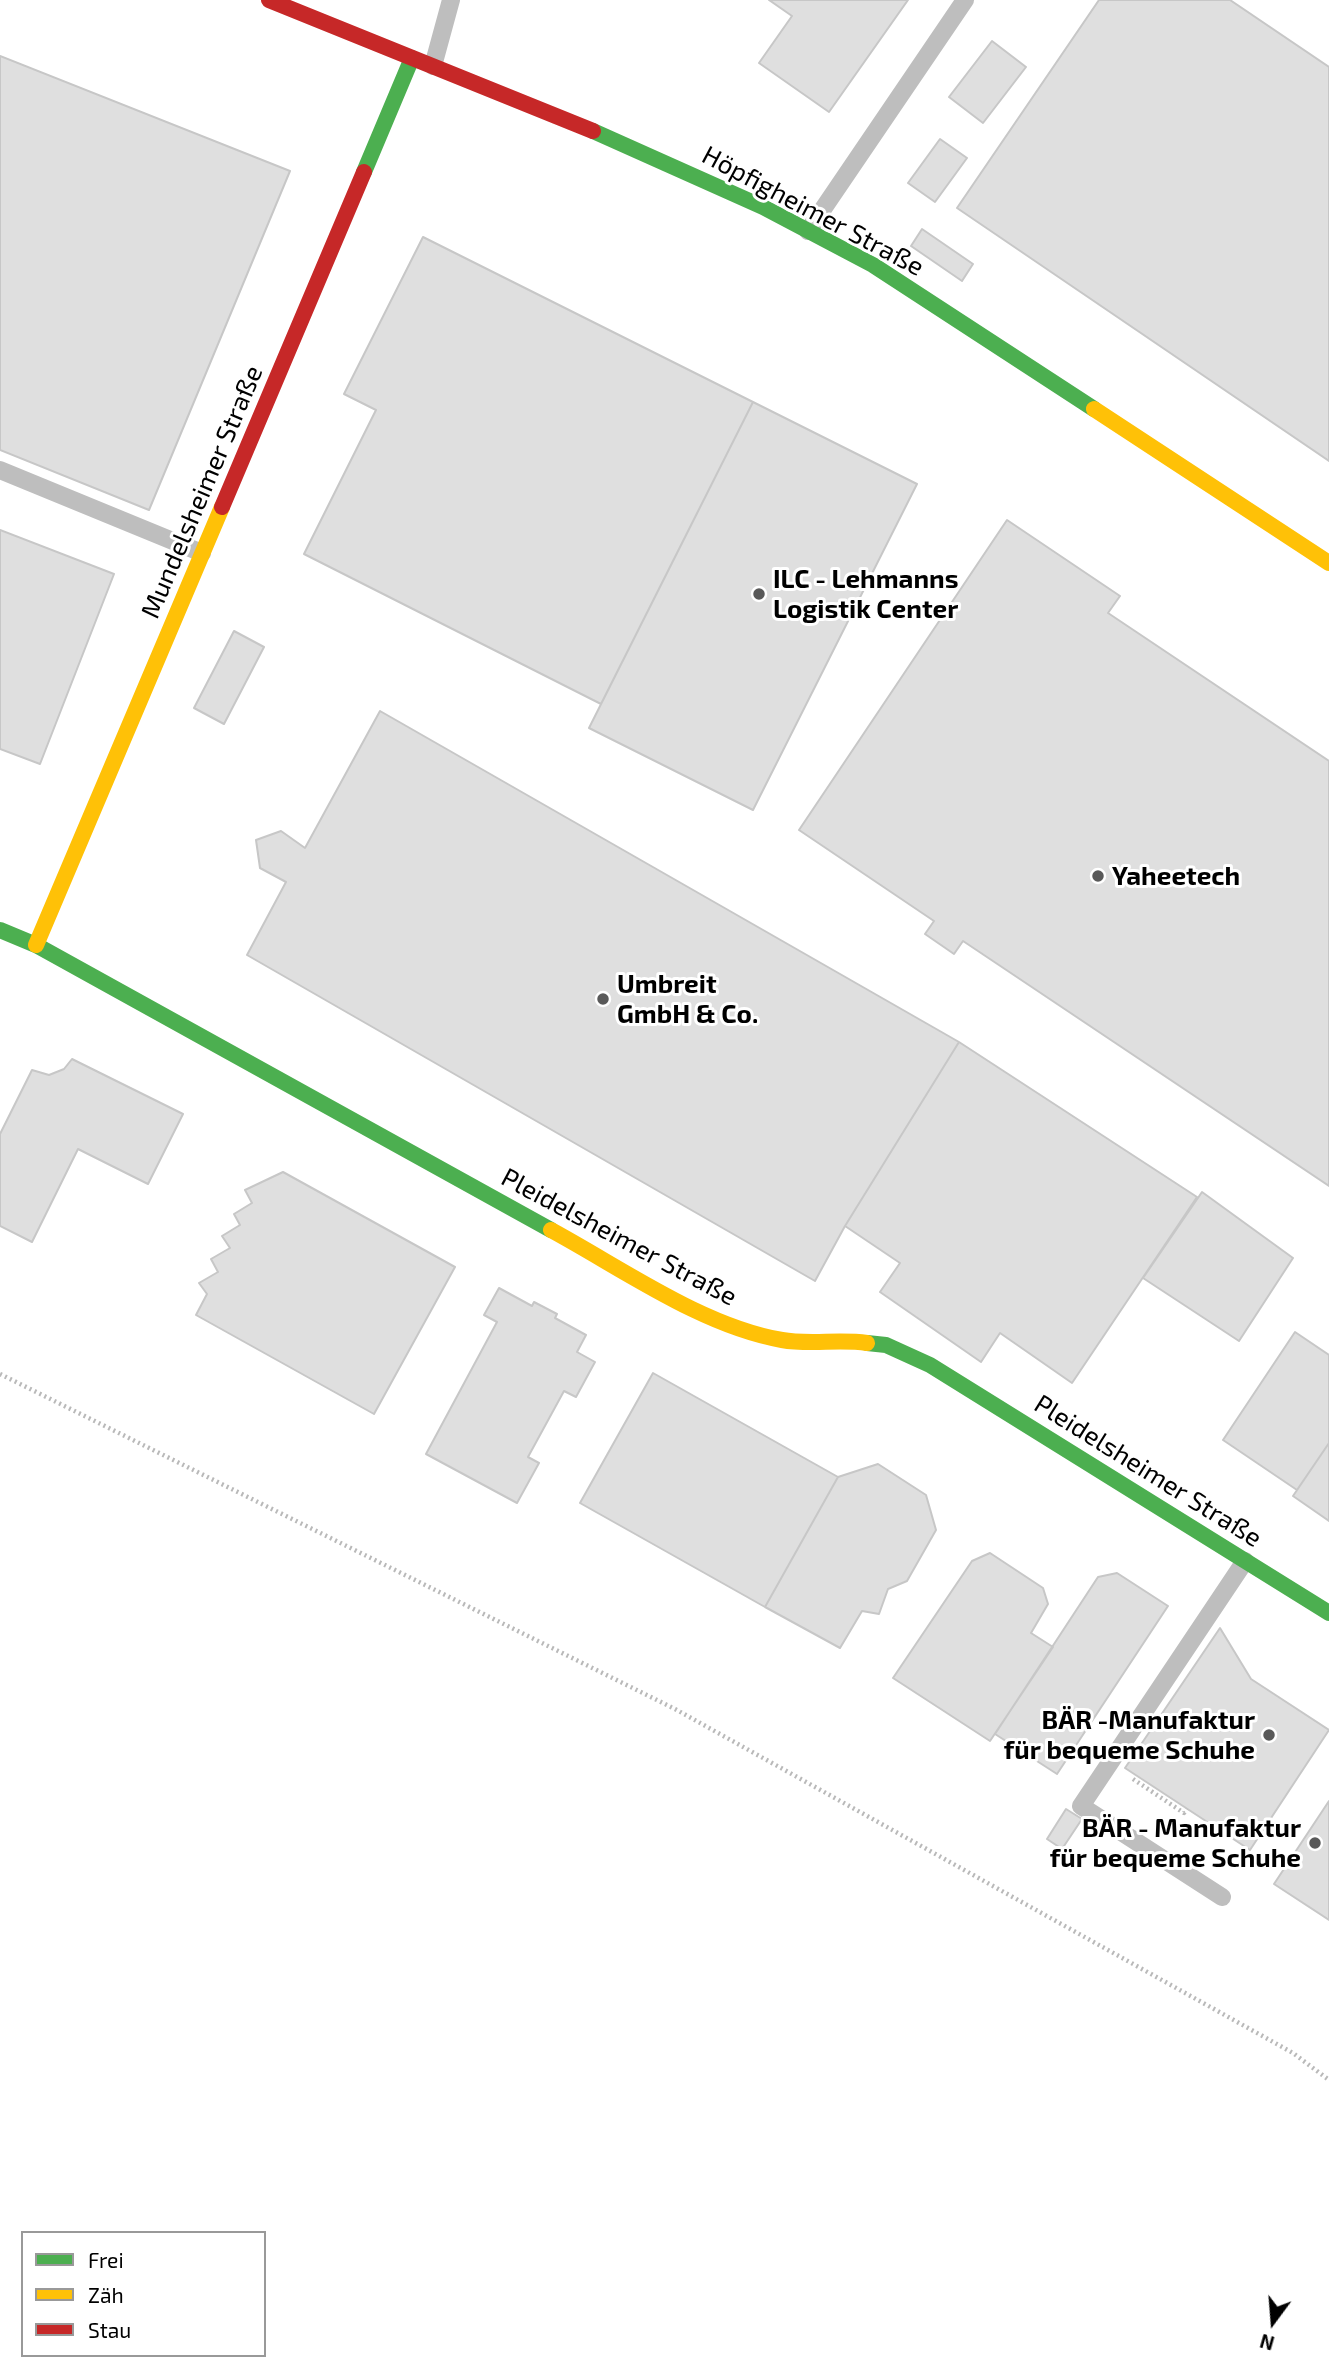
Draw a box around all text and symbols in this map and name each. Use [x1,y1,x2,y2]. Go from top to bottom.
street label: Höpfigheimer Straße [697,139,929,283]
street label: Mundelsheimer Straße [135,361,269,623]
place label: ILC - Lehmanns Logistik Center [773,563,958,624]
marker: ILC - Lehmanns Logistik Center [751,586,767,602]
place label: Yaheetech [1112,860,1240,892]
marker: Yaheetech [1090,868,1106,884]
place label: Umbreit GmbH & Co. [617,968,758,1030]
marker: Umbreit GmbH & Co. [595,991,611,1007]
street label: Pleidelsheimer Straße [496,1162,742,1312]
street label: Pleidelsheimer Straße [1029,1388,1267,1554]
place label: BÄR -Manufaktur für bequeme Schuhe [1004,1704,1255,1766]
marker: BÄR -Manufaktur für bequeme Schuhe [1261,1727,1277,1743]
place label: BÄR - Manufaktur für bequeme Schuhe [1050,1812,1301,1874]
marker: BÄR - Manufaktur für bequeme Schuhe [1307,1835,1323,1851]
legend [21,2231,266,2357]
text: Frei [88,2247,124,2272]
text: Zäh [88,2282,124,2307]
north arrow [1238,2287,1308,2357]
text: Stau [88,2317,131,2342]
text: N [1257,2330,1277,2356]

